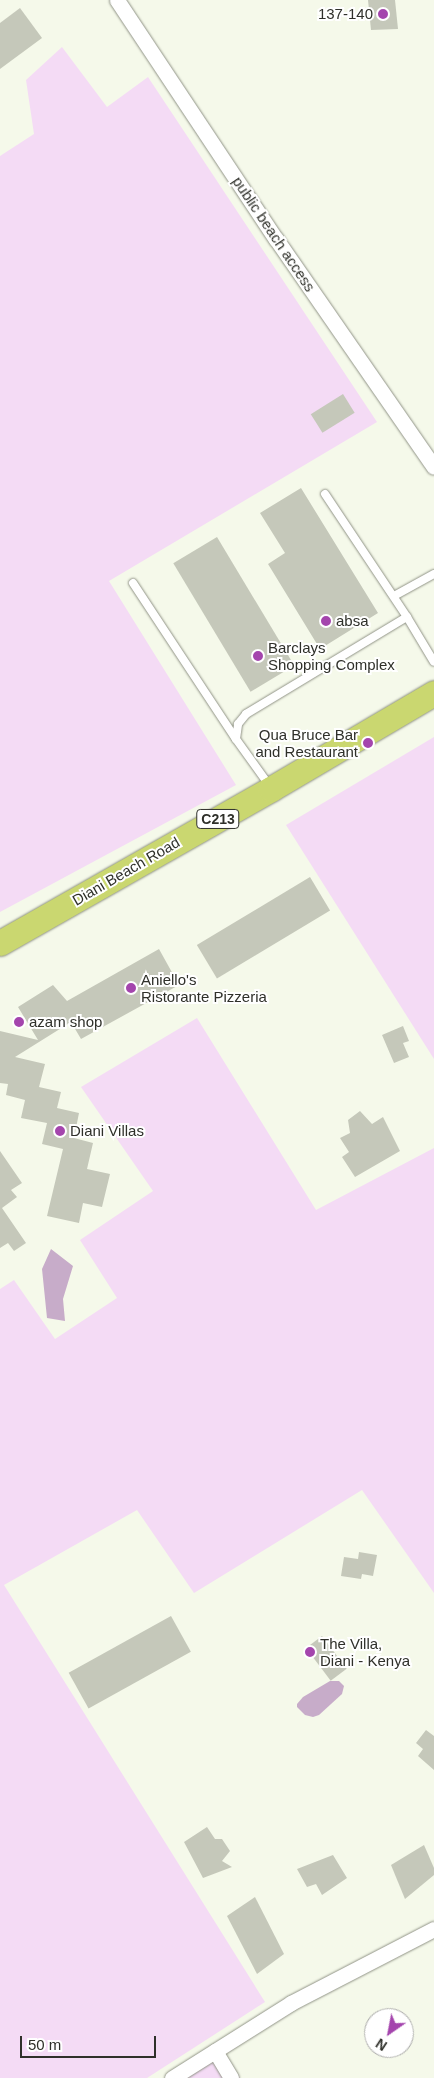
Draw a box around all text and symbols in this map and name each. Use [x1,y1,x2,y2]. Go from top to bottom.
place label: 137-140 [318,5,373,23]
marker: 137-140 [377,8,389,20]
street label: public beach access [229,173,319,295]
place label: absa [336,612,369,630]
marker: absa [320,615,332,627]
place label: Barclays Shopping Complex [268,638,395,673]
marker: Barclays Shopping Complex [252,650,264,662]
place label: Qua Bruce Bar and Restaurant [255,725,358,760]
marker: Qua Bruce Bar and Restaurant [362,737,374,749]
road number: C213 [196,808,240,831]
street label: Diani Beach Road [69,833,183,909]
place label: Aniello's Ristorante Pizzeria [141,970,267,1005]
marker: Aniello's Ristorante Pizzeria [125,982,137,994]
place label: azam shop [29,1013,102,1031]
marker: azam shop [13,1016,25,1028]
place label: Diani Villas [70,1122,144,1140]
marker: Diani Villas [54,1125,66,1137]
place label: The Villa, Diani - Kenya [320,1634,410,1669]
marker: The Villa, Diani - Kenya [304,1646,316,1658]
north arrow [364,2008,414,2058]
scale bar [22,2026,159,2058]
text: N [373,2035,390,2054]
text: 50 m [28,2036,61,2053]

